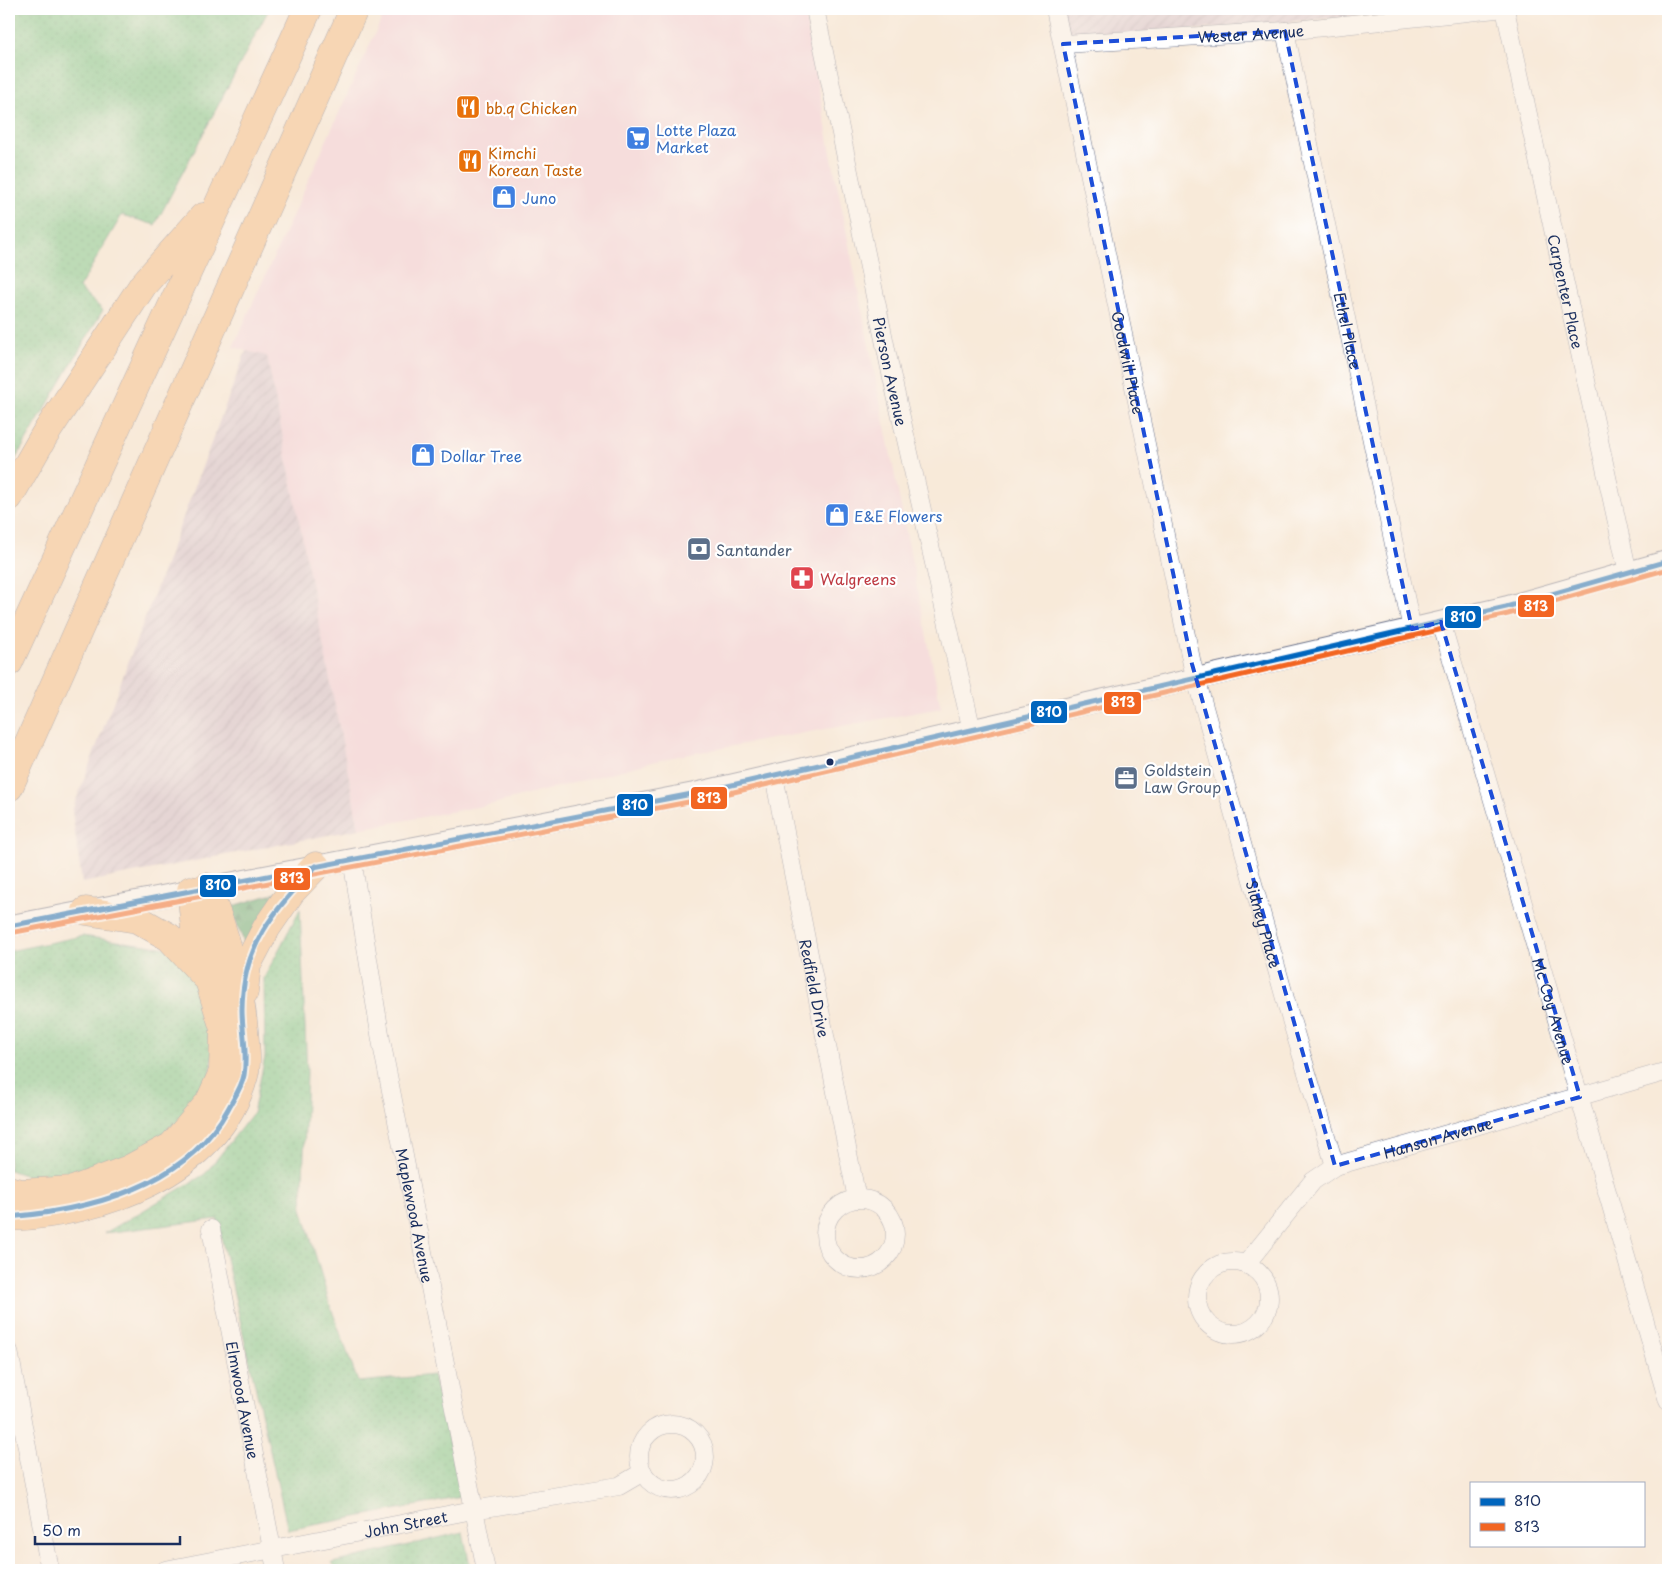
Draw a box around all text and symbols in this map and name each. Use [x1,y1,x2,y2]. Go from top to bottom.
street label: Wester Avenue [1197,18,1305,48]
restaurant icon: bb.q Chicken [455,94,481,120]
place label: bb.q Chicken [486,96,577,119]
place label: Lotte Plaza Market [656,118,737,158]
supermarket icon: Lotte Plaza Market [625,125,651,151]
place label: Kimchi Korean Taste [488,141,582,181]
restaurant icon: Kimchi Korean Taste [457,148,483,174]
shop icon: Juno [491,184,517,210]
place label: Juno [522,186,556,209]
street label: Carpenter Place [1543,232,1590,351]
street label: Ethel Place [1329,290,1368,371]
street label: Goodwill Place [1107,309,1151,416]
street label: Pierson Avenue [868,314,914,428]
shop icon: Dollar Tree [410,442,436,468]
place label: Dollar Tree [440,444,522,467]
shop icon: E&E Flowers [824,502,850,528]
place label: E&E Flowers [854,504,942,527]
bank icon: Santander [686,536,712,562]
place label: Santander [716,538,792,561]
pharmacy icon: Walgreens [789,565,815,591]
place label: Walgreens [820,567,896,590]
line badge: 813 [1517,594,1555,618]
text: 813 [1524,595,1548,616]
line badge: 810 [1444,605,1482,629]
text: 810 [1450,606,1476,627]
line badge: 813 [1103,691,1142,715]
text: 813 [1111,691,1135,712]
line badge: 810 [1030,700,1068,724]
text: 810 [1036,701,1062,722]
unlabelled marker [825,757,835,767]
place label: Goldstein Law Group [1144,758,1221,798]
office icon: Goldstein Law Group [1113,765,1139,791]
line badge: 813 [690,786,728,810]
text: 813 [697,787,721,808]
line badge: 810 [616,793,654,817]
text: 810 [622,794,648,815]
line badge: 813 [273,867,311,891]
text: 813 [280,867,304,888]
line badge: 810 [199,874,237,898]
text: 810 [205,874,231,895]
street label: Sidney Place [1241,877,1287,971]
street label: Redfield Drive [795,937,836,1039]
street label: Mc Coy Avenue [1528,954,1581,1067]
street label: Hanson Avenue [1380,1110,1495,1163]
street label: Maplewood Avenue [391,1146,440,1285]
street label: Elmwood Avenue [221,1339,266,1461]
legend [1470,1482,1644,1546]
text: 810 [1514,1488,1541,1511]
street label: John Street [362,1504,449,1543]
scale bar [35,1514,180,1546]
text: 813 [1514,1514,1540,1537]
text: 50 m [42,1518,81,1541]

